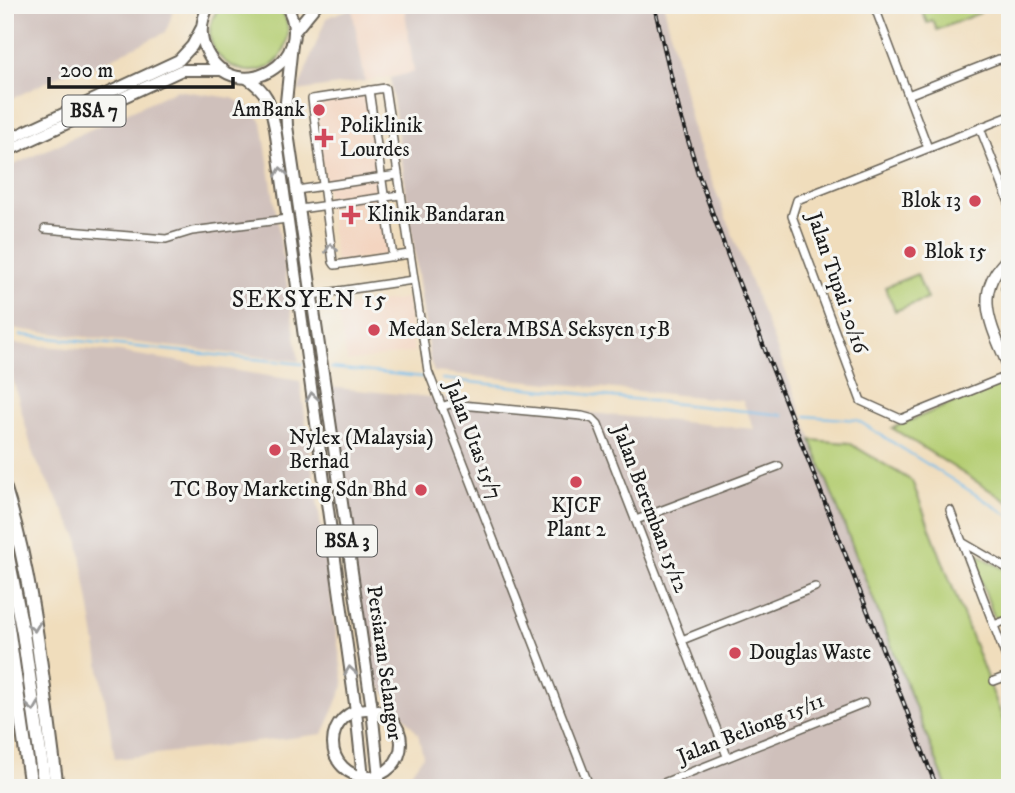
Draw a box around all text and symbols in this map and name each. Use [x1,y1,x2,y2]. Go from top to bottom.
scale bar [49,46,233,90]
text: 200 m [60,58,113,84]
road number: BSA 7 [62,96,126,127]
place label: AmBank [232,97,306,123]
marker: AmBank [311,102,327,118]
place label: Poliklinik Lourdes [340,113,423,163]
marker: Poliklinik Lourdes [314,128,334,148]
one-way arrow [273,166,288,178]
place label: Blok 13 [901,188,961,214]
marker: Blok 13 [967,193,983,209]
place label: Klinik Bandaran [367,202,505,228]
marker: Klinik Bandaran [341,205,361,225]
street label: Jalan Tupai 20/16 [800,207,874,358]
place label: Blok 15 [924,239,987,265]
one-way arrow [324,242,339,253]
marker: Blok 15 [902,244,918,260]
district label: SEKSYEN 15 [232,285,388,315]
place label: Medan Selera MBSA Seksyen 15B [388,317,670,343]
marker: Medan Selera MBSA Seksyen 15B [366,322,382,338]
street label: Jalan Utas 15/7 [438,375,508,503]
one-way arrow [305,392,320,403]
street label: Jalan Beremban 15/12 [605,420,694,597]
place label: Nylex (Malaysia) Berhad [289,425,434,475]
marker: Nylex (Malaysia) Berhad [267,442,283,458]
marker: KJCF Plant 2 [568,474,584,490]
place label: TC Boy Marketing Sdn Bhd [170,477,408,503]
marker: TC Boy Marketing Sdn Bhd [413,482,429,498]
place label: KJCF Plant 2 [546,493,607,543]
road number: BSA 3 [317,526,377,556]
street label: Persiaran Selangor [360,584,408,742]
one-way arrow [27,621,42,633]
place label: Douglas Waste [749,640,872,666]
marker: Douglas Waste [727,645,743,661]
one-way arrow [343,665,358,677]
street label: Jalan Beliong 15/11 [672,688,828,771]
one-way arrow [26,701,41,713]

